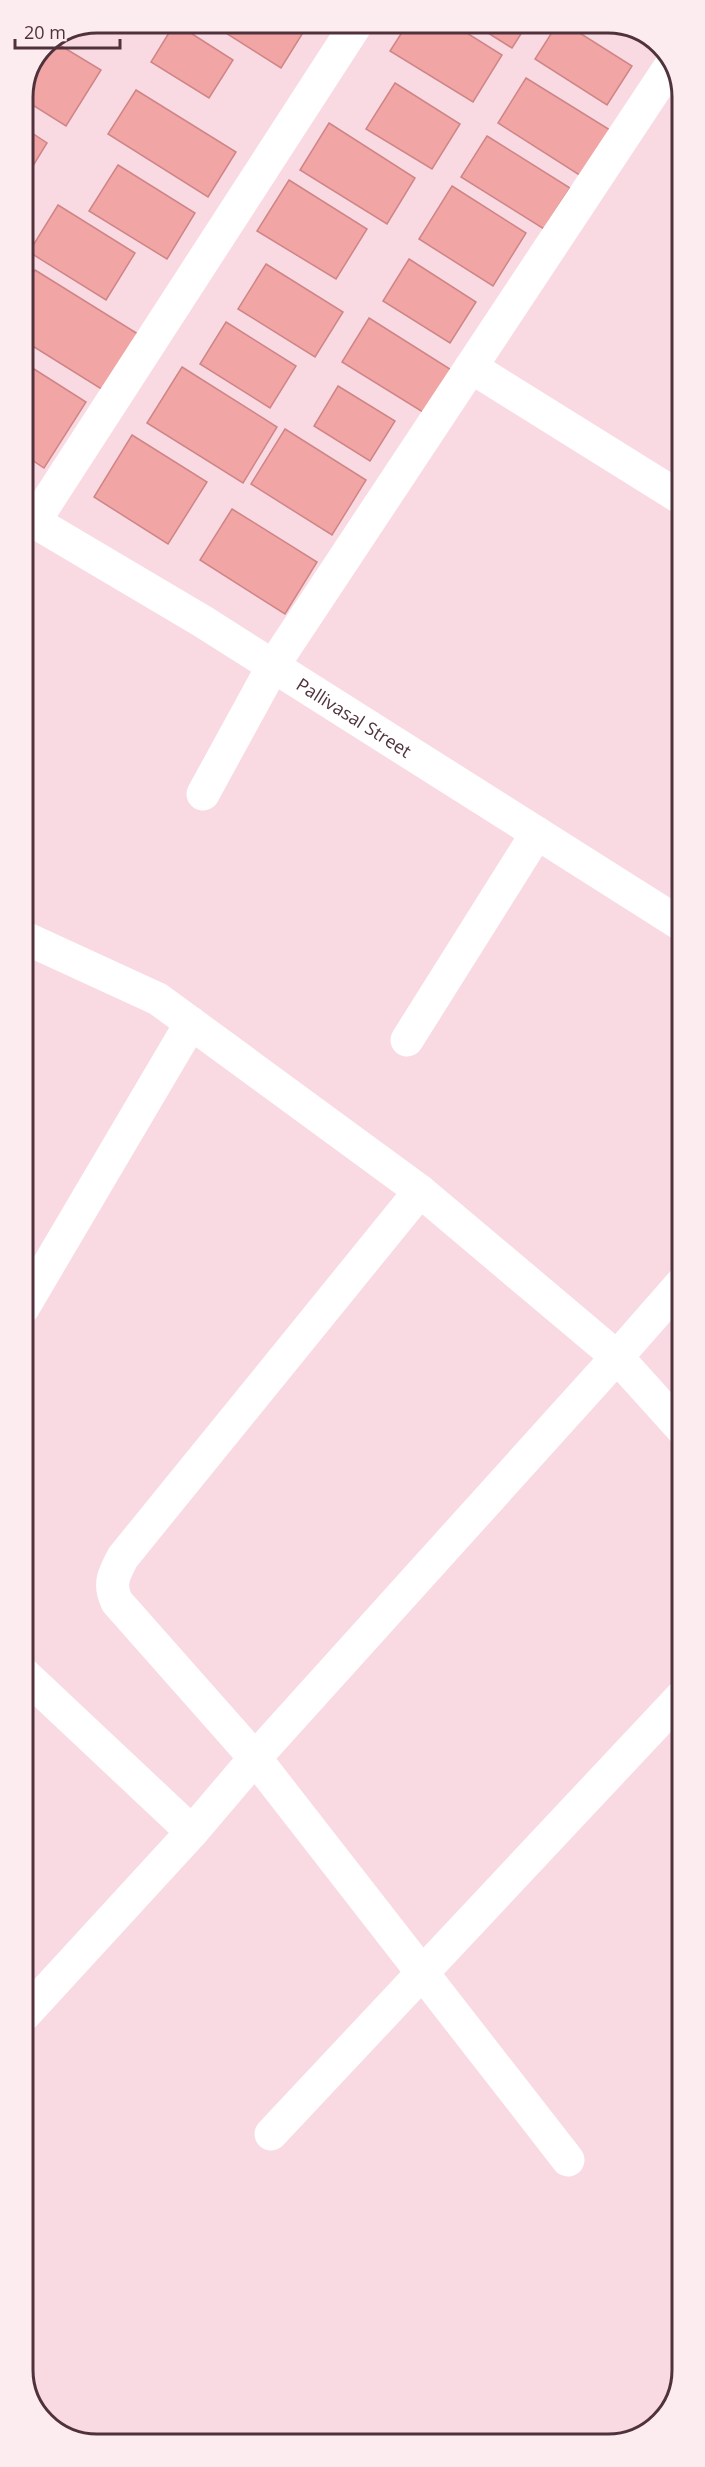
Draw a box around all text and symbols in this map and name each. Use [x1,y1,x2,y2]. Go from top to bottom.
scale bar [15,12,120,50]
text: 20 m [24,20,66,44]
street label: Pallivasal Street [292,672,416,763]

